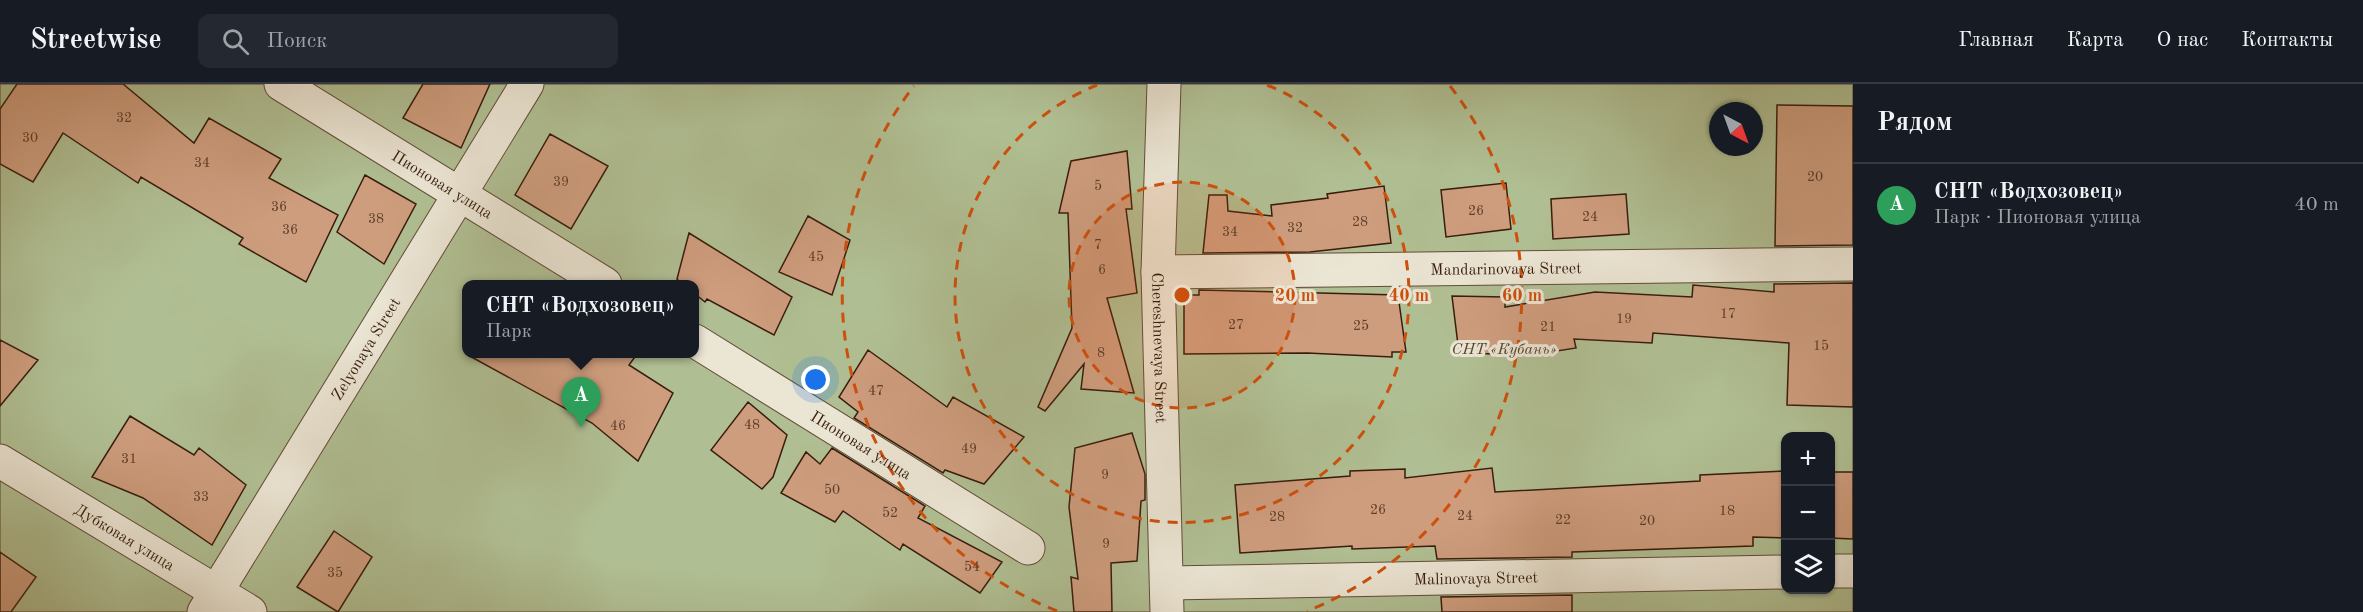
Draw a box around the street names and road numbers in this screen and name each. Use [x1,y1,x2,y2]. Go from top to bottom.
street label: Пионовая улица [388,148,495,223]
street label: Mandarinovaya Street [1430,261,1582,279]
street label: Chereshnevaya Street [1148,272,1168,424]
street label: Zelyonaya Street [330,295,404,403]
street label: Пионовая улица [807,409,914,483]
street label: Дубковая улица [71,502,177,574]
street label: Malinovaya Street [1414,570,1539,589]

